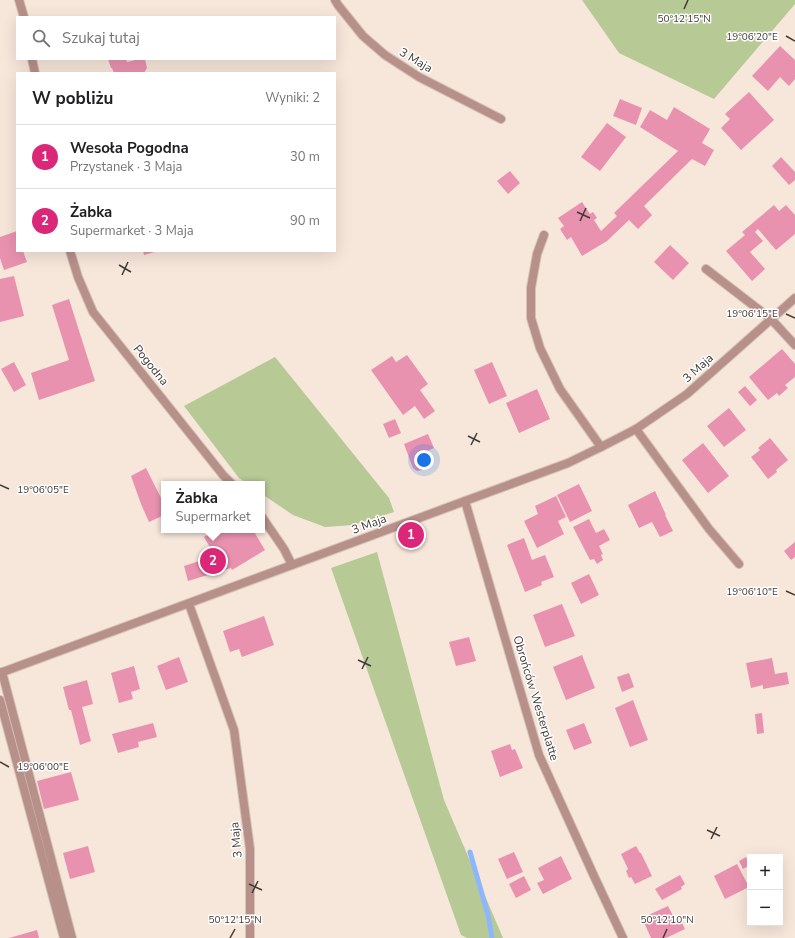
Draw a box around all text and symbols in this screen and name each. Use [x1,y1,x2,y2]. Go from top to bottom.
text: 50°12'15"N [657,12,711,26]
search box [16,16,336,60]
icon: search [30,27,52,49]
text: Szukaj tutaj [62,28,140,48]
text: 19°06'20"E [726,30,778,44]
street label: 3 Maja [396,44,436,76]
text: W pobliżu [32,87,113,110]
text: Wyniki: 2 [265,89,320,107]
text: Wesoła Pogodna [70,138,189,158]
text: 1 [41,148,49,166]
text: 30 m [290,148,320,166]
text: Przystanek · 3 Maja [70,158,182,176]
text: Żabka [70,202,112,222]
text: 2 [41,212,49,230]
text: 90 m [290,212,320,230]
text: Supermarket · 3 Maja [70,222,194,240]
text: 19°06'15"E [726,307,778,321]
street label: Pogodna [130,341,172,389]
street label: 3 Maja [679,350,717,386]
your location [414,450,434,470]
popup [161,481,265,533]
text: 19°06'05"E [17,483,69,497]
text: Żabka [176,488,218,508]
text: Supermarket [176,508,250,526]
street label: 3 Maja [349,510,389,538]
pin: 1 [398,520,424,550]
pin: 2 [200,546,226,576]
text: 19°06'10"E [726,585,778,599]
street label: Obrońców Westerplatte [509,633,563,763]
text: 19°06'00"E [17,760,69,774]
street label: 3 Maja [226,821,246,859]
map controls [747,854,783,926]
button: + [747,854,783,890]
button: − [747,890,783,926]
text: 50°12'15"N [208,913,262,927]
text: 50°12'10"N [640,913,694,927]

